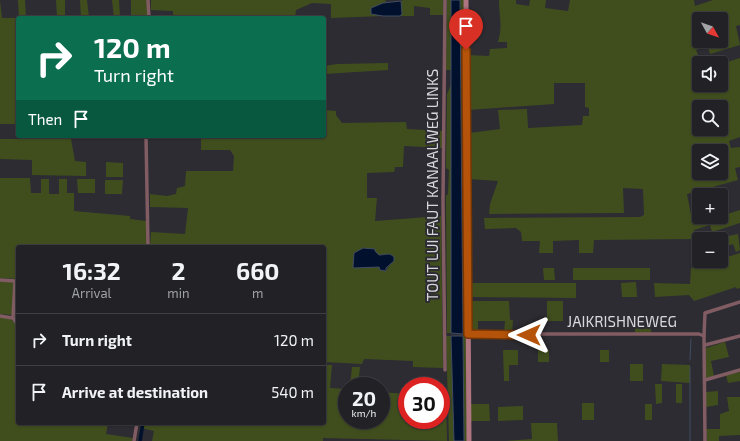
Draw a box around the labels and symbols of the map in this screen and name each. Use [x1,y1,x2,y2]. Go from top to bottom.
pin [449,9,483,50]
north arrow [692,12,728,48]
street label: TOUT LUI FAUT KANAALWEG LINKS [423,69,441,301]
street label: JAIKRISHNEWEG [567,312,677,330]
position arrow [508,314,550,356]
speed limit sign: 30 [398,377,450,429]

